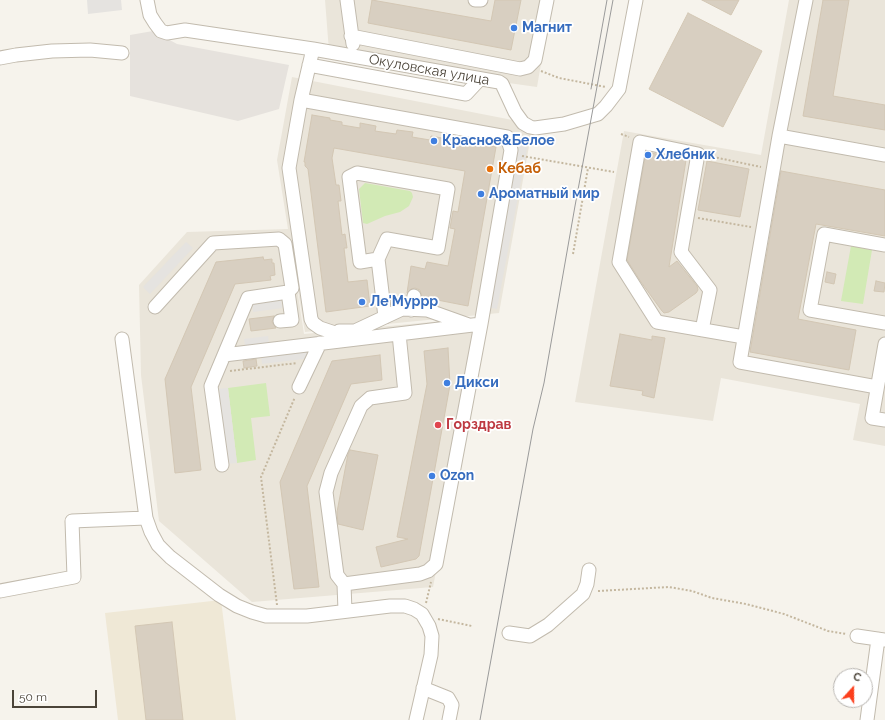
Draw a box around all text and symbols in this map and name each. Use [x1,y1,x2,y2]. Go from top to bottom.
place label: Магнит [522,20,572,36]
marker: Магнит [509,23,519,33]
street label: Окуловская улица [367,51,491,89]
place label: Красное&Белое [442,133,555,149]
marker: Красное&Белое [429,136,439,146]
place label: Хлебник [656,147,715,163]
marker: Хлебник [643,150,653,160]
place label: Кебаб [498,161,541,177]
marker: Кебаб [485,164,495,174]
place label: Ароматный мир [489,186,600,202]
marker: Ароматный мир [476,189,486,199]
place label: Ле'Муррр [370,294,438,310]
marker: Ле'Муррр [357,297,367,307]
place label: Дикси [455,375,499,391]
marker: Дикси [442,378,452,388]
place label: Горздрав [446,417,512,433]
marker: Горздрав [433,420,443,430]
place label: Ozon [440,468,474,484]
marker: Ozon [427,471,437,481]
north arrow [833,668,873,708]
text: С [851,670,863,685]
scale bar [14,682,99,708]
text: 50 m [19,690,47,704]

